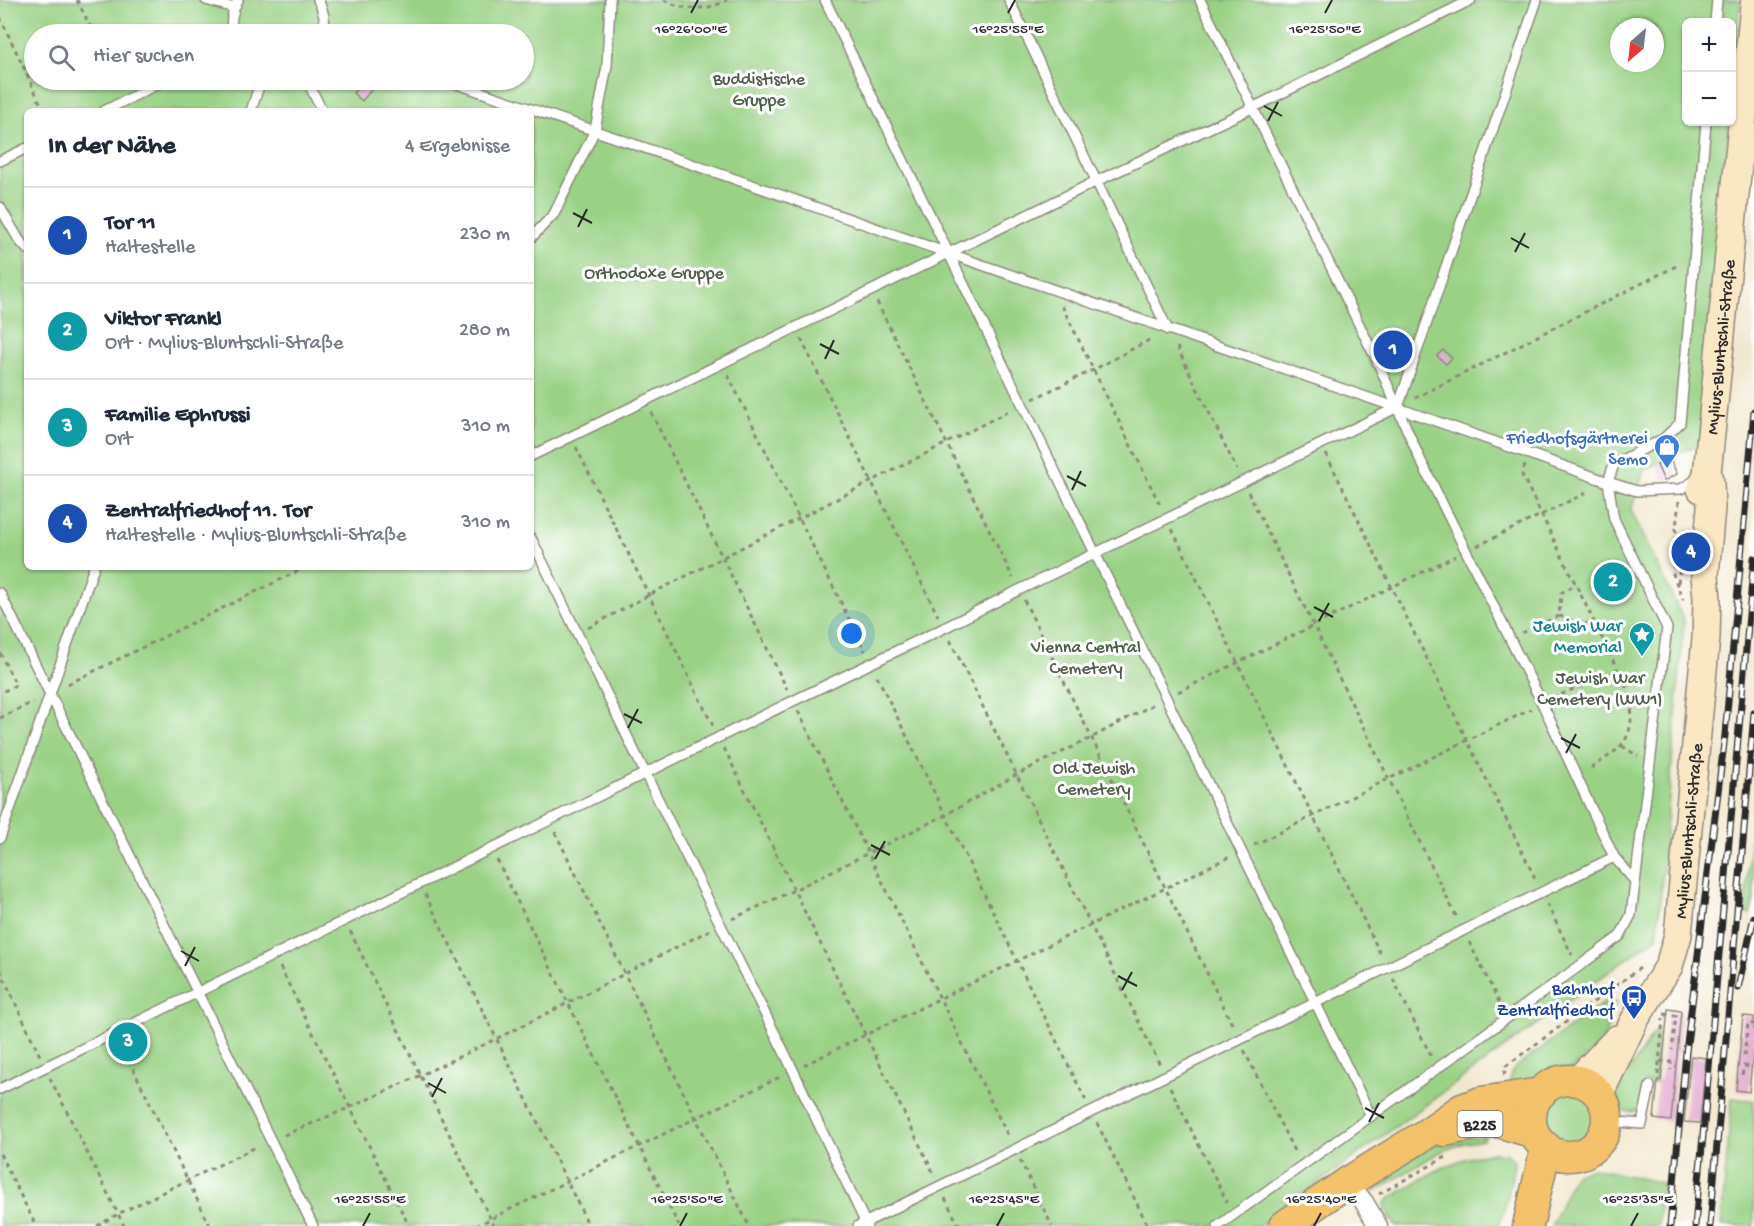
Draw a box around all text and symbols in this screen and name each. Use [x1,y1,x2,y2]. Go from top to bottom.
north arrow [1610,18,1664,72]
map controls [1682,18,1736,126]
button: + [1682,18,1736,72]
text: 16°26'00"E [654,21,728,39]
text: 16°25'55"E [972,21,1044,39]
text: 16°25'50"E [1288,21,1361,39]
search box [24,24,534,90]
icon: search [45,41,78,74]
text: Hier suchen [93,44,194,70]
park label: Buddistische Gruppe [712,70,806,112]
button: − [1682,72,1736,126]
text: In der Nähe [48,132,176,163]
text: 4 Ergebnisse [405,136,510,159]
text: Tor 11 [105,211,156,237]
text: 1 [63,224,72,247]
text: 230 m [460,224,510,247]
text: Haltestelle [105,237,195,260]
street label: Mylius-Bluntschli-Straße [1703,258,1742,436]
park label: Orthodoxe Gruppe [584,264,725,285]
text: Viktor Frankl [105,307,222,333]
text: 2 [63,320,72,343]
text: 280 m [459,320,510,343]
pin: 1 [1374,328,1412,372]
text: Ort · Mylius-Bluntschli-Straße [105,333,343,356]
text: Familie Ephrussi [105,403,250,429]
text: 3 [62,416,73,439]
text: 310 m [461,416,510,439]
text: Ort [105,429,132,452]
place label: Friedhofsgärtnerei Semo [1505,429,1648,471]
shop icon: Friedhofsgärtnerei Semo [1652,432,1682,470]
text: Zentralfriedhof 11. Tor [105,499,311,525]
text: 4 [63,512,72,535]
text: 310 m [461,512,510,535]
text: Haltestelle · Mylius-Bluntschli-Straße [105,525,406,548]
pin: 4 [1672,530,1710,574]
pin: 2 [1594,560,1632,604]
place label: Jewish War Memorial [1533,617,1624,659]
your location [837,619,866,648]
place icon: Jewish War Memorial [1627,620,1657,658]
park label: Vienna Central Cemetery [1030,638,1141,680]
park label: Jewish War Cemetery (WW1) [1537,669,1663,711]
street label: Mylius-Bluntschli-Straße [1672,742,1709,920]
park label: Old Jewish Cemetery [1053,759,1136,801]
place label: Bahnhof Zentralfriedhof [1497,980,1615,1022]
bus stop icon: Bahnhof Zentralfriedhof [1619,983,1649,1021]
pin: 3 [108,1020,148,1064]
road number: B225 [1458,1111,1502,1137]
text: 16°25'55"E [334,1191,406,1209]
text: 16°25'50"E [650,1191,723,1209]
text: 16°25'45"E [968,1191,1040,1209]
text: 16°25'40"E [1285,1191,1357,1209]
text: 16°25'35"E [1602,1191,1674,1209]

